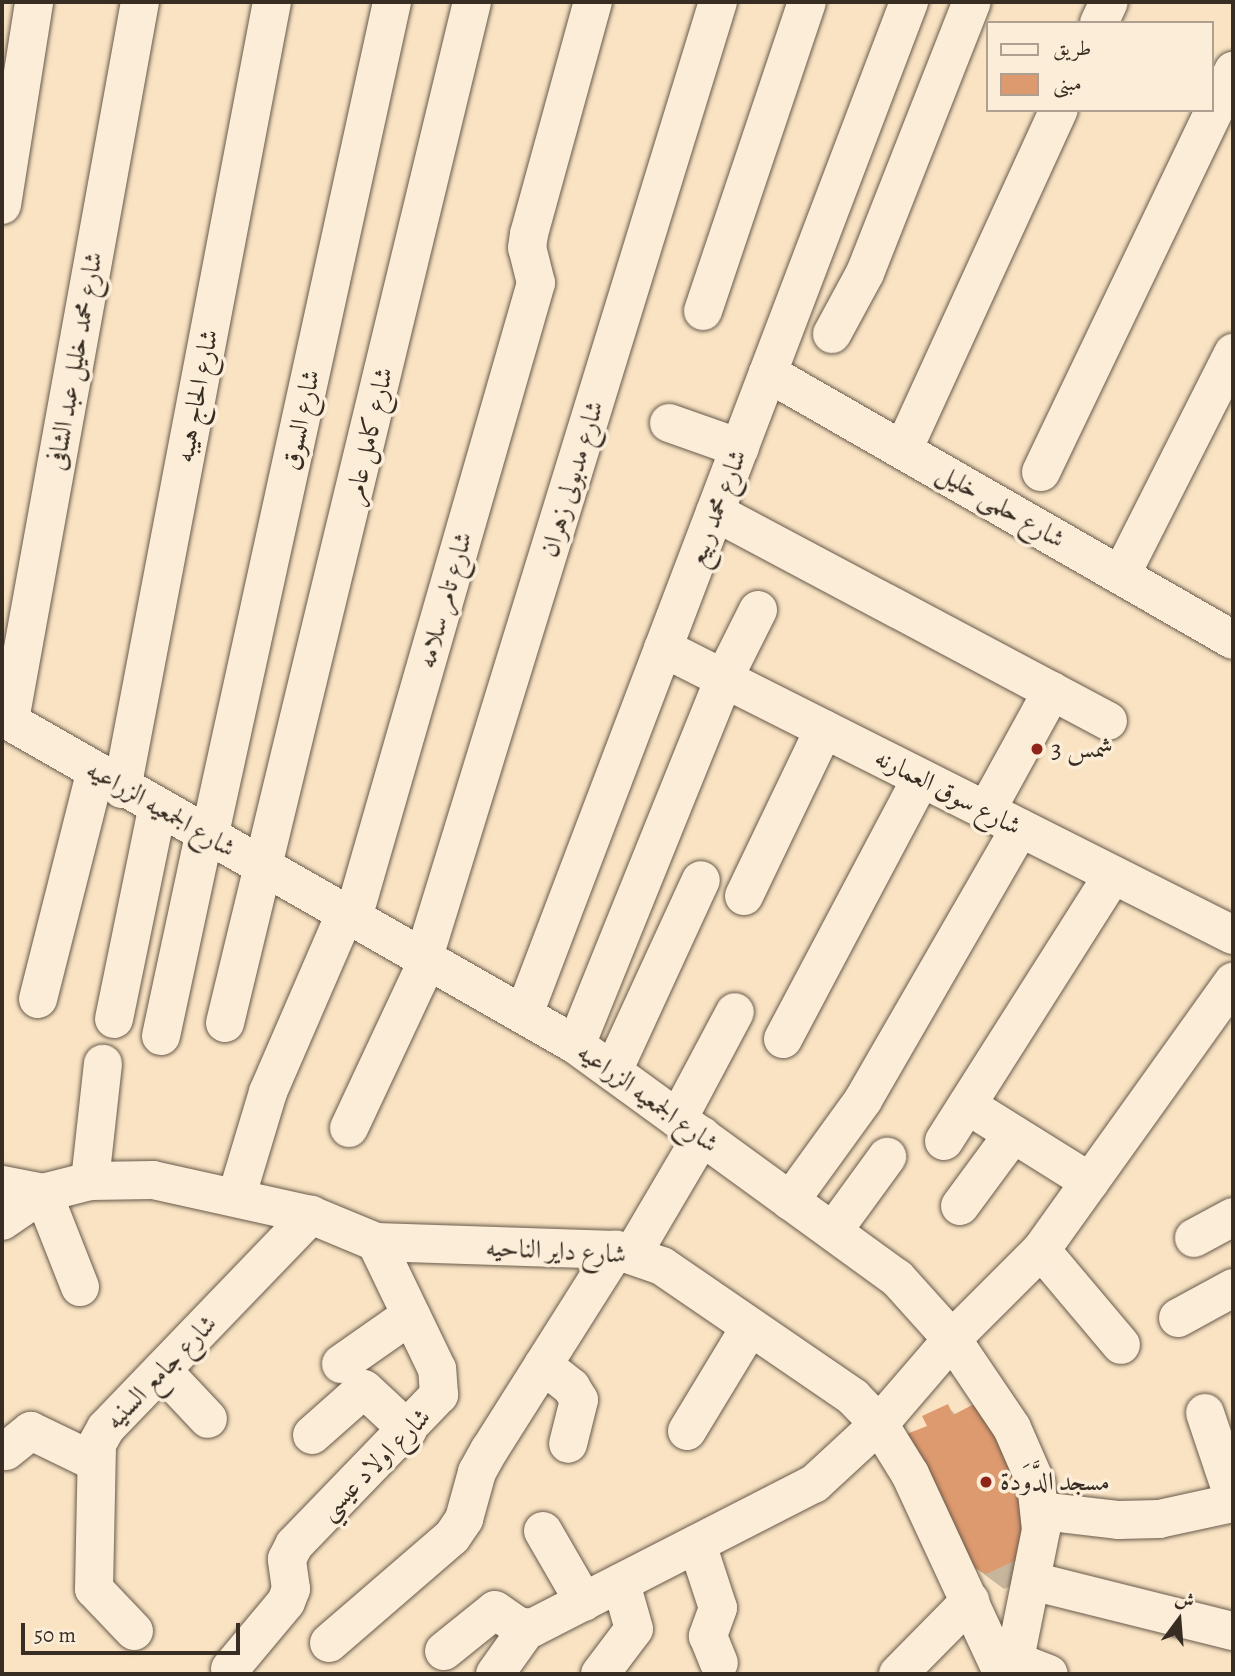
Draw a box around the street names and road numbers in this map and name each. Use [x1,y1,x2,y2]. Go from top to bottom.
street label: شارع محمد خليل عبد الشافى [40,249,110,473]
street label: شارع الحاج هيبه [169,327,225,465]
street label: شارع كامل عامر [338,364,400,508]
street label: شارع السوق [275,367,327,473]
street label: شارع مدبولى زهران [533,397,611,561]
street label: شارع محمد ربيع [680,445,754,571]
street label: شارع حلمى خليل [931,457,1071,555]
street label: شارع تامر سلامه [411,528,479,672]
street label: شارع سوق العمارنه [870,742,1026,842]
street label: شارع الجمعيه الزراعيه [81,754,241,864]
street label: شارع الجمعيه الزراعيه [571,1036,725,1160]
street label: شارع داير الناحيه [485,1232,627,1270]
street label: شارع جامع السنيه [99,1308,223,1436]
street label: شارع اولاد عيسي [313,1402,437,1526]

